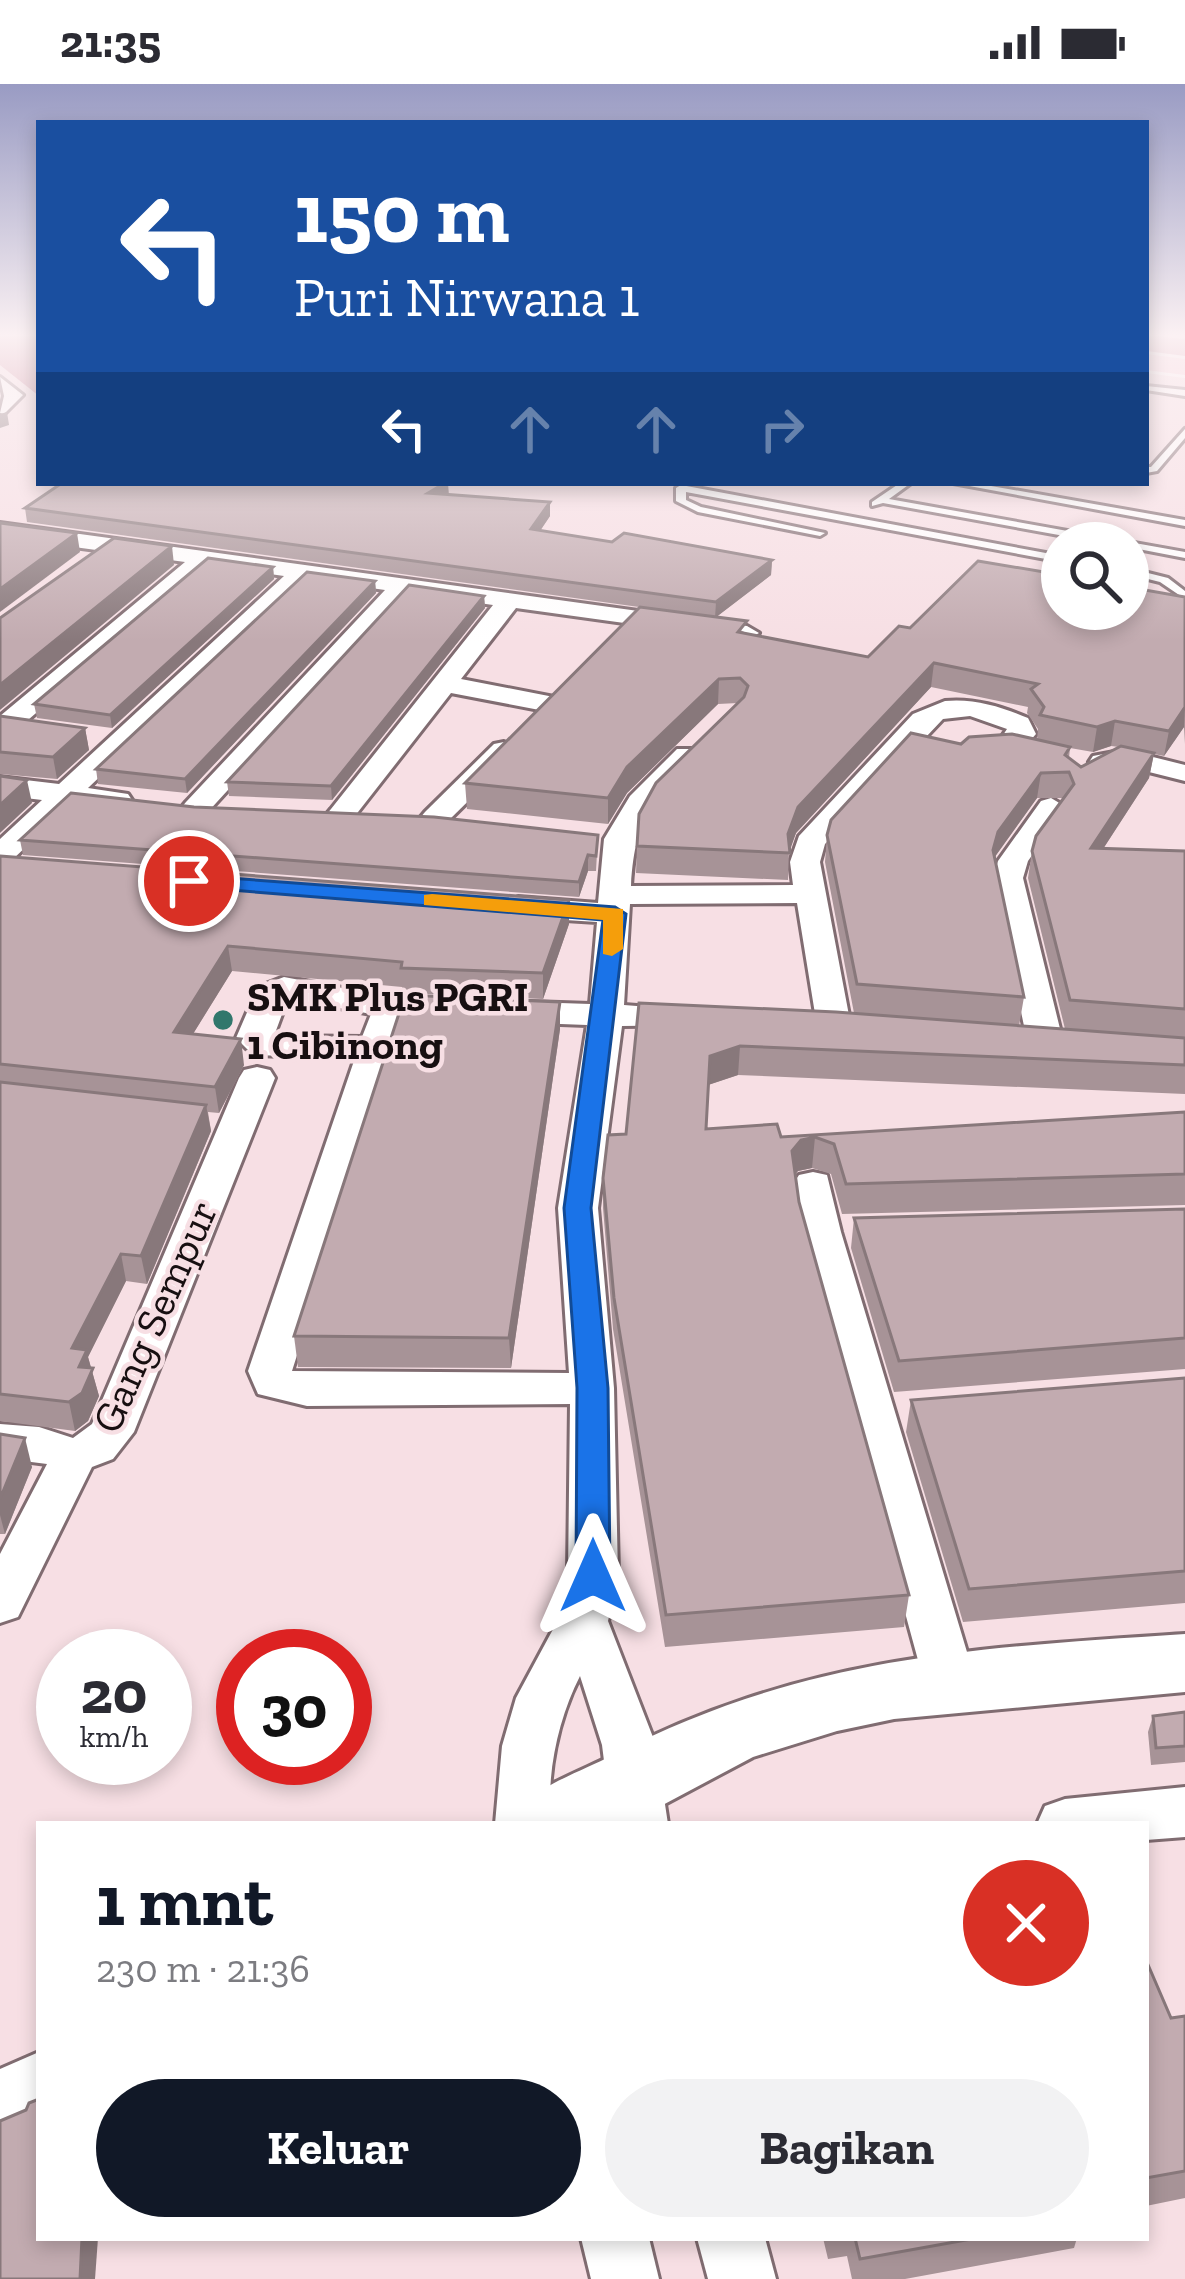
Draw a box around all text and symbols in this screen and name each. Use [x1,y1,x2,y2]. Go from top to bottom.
text: 21:35 [60,15,161,69]
text: 150 m [294,163,509,264]
icon: left [96,168,252,324]
text: Puri Nirwana 1 [294,265,640,330]
icon: left [371,396,437,462]
icon: ahead [497,396,563,462]
icon: ahead [623,396,689,462]
icon: right [749,396,815,462]
map controls [1041,522,1149,630]
button: search [1041,522,1149,630]
pin [138,830,240,932]
icon: arrive [156,848,222,914]
place label: SMK Plus PGRI 1 Cibinong [247,971,528,1070]
marker: SMK Plus PGRI 1 Cibinong [210,1007,236,1033]
street label: Gang Sempur [81,1192,228,1440]
position arrow [530,1513,656,1639]
speed limit sign: 30 [216,1629,372,1785]
text: 20 [81,1656,147,1728]
text: km/h [80,1719,148,1755]
text: 1 mnt [96,1857,273,1943]
button: close [963,1860,1089,1986]
text: 230 m · 21:36 [96,1945,310,1992]
button: Keluar [96,2079,581,2217]
button: Bagikan [605,2079,1089,2217]

